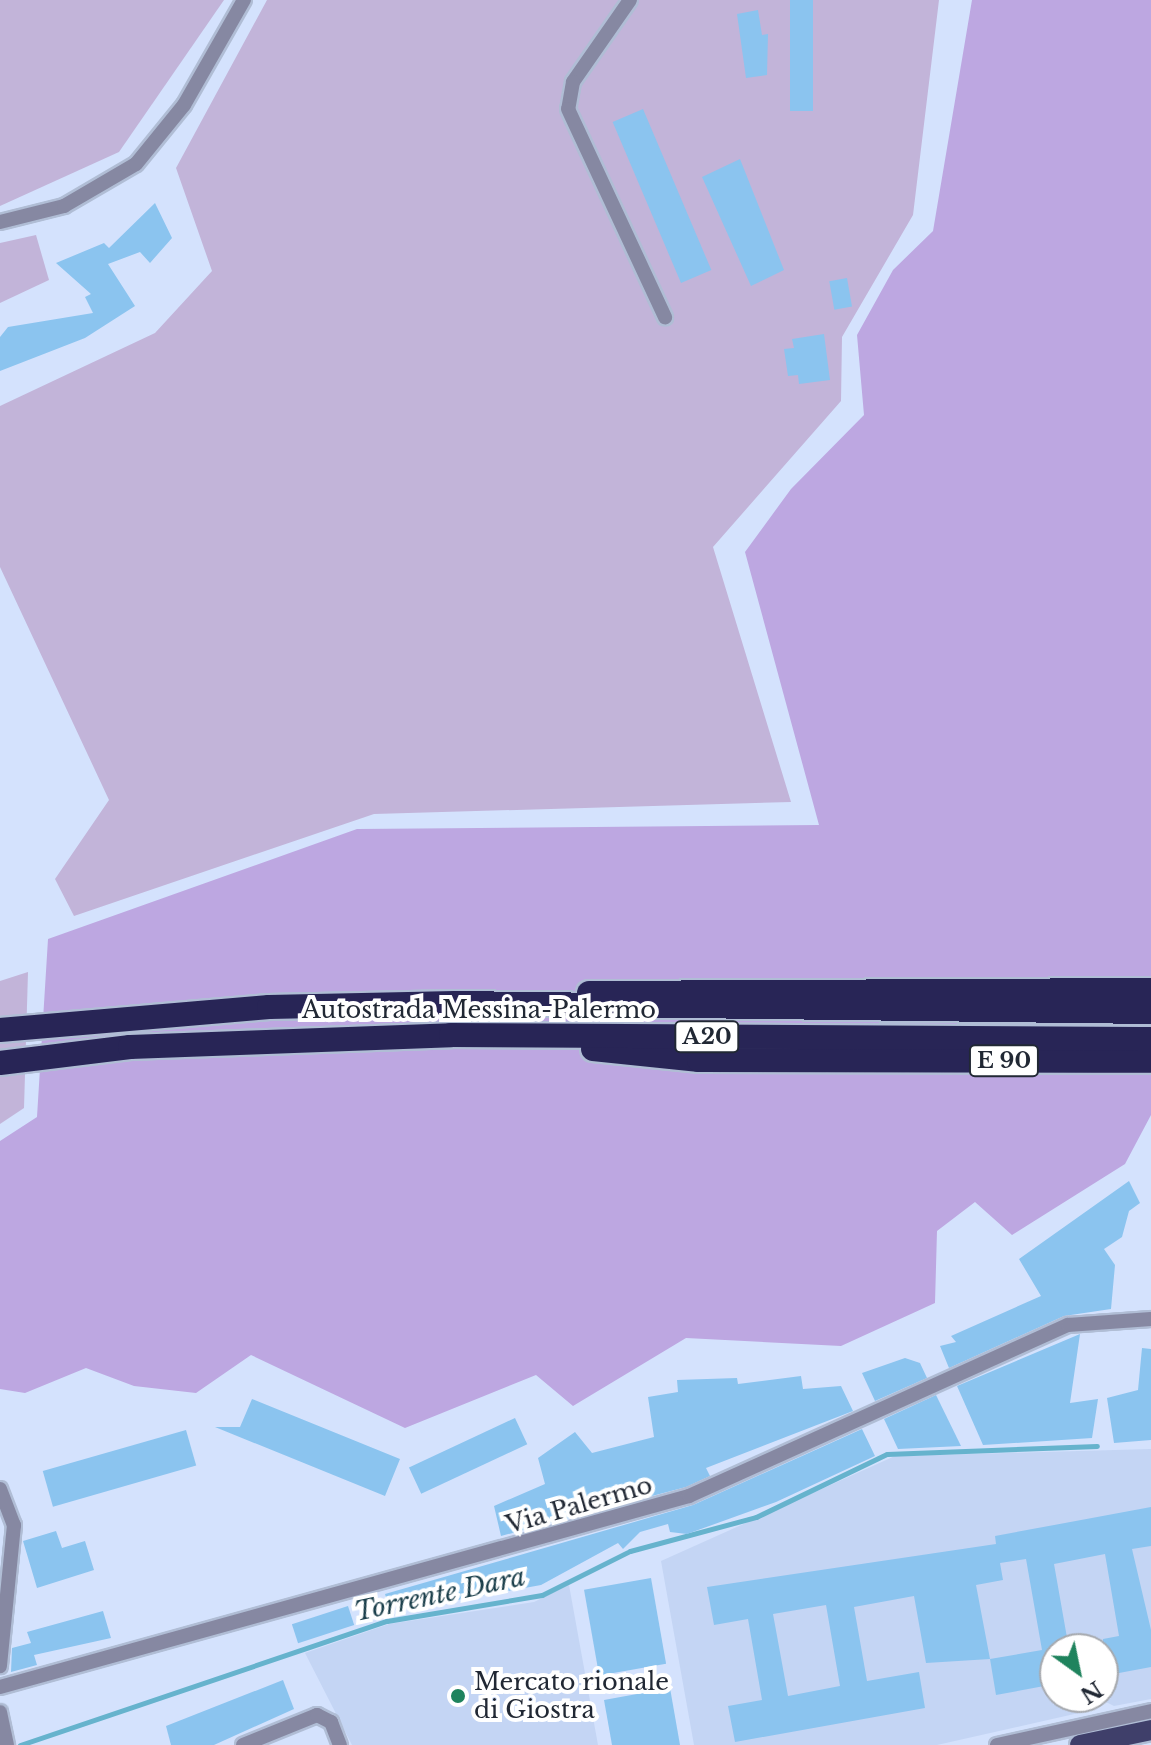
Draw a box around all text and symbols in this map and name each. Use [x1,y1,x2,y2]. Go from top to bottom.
street label: Autostrada Messina-Palermo [302,996,656,1024]
road number: A20 [673,1019,741,1055]
road number: E 90 [968,1043,1040,1079]
street label: Via Palermo [502,1470,656,1540]
water label: Torrente Dara [352,1562,528,1628]
north arrow [1039,1633,1119,1713]
place label: Mercato rionale di Giostra [474,1668,669,1724]
text: N [1075,1675,1107,1709]
marker: Mercato rionale di Giostra [449,1687,467,1705]

